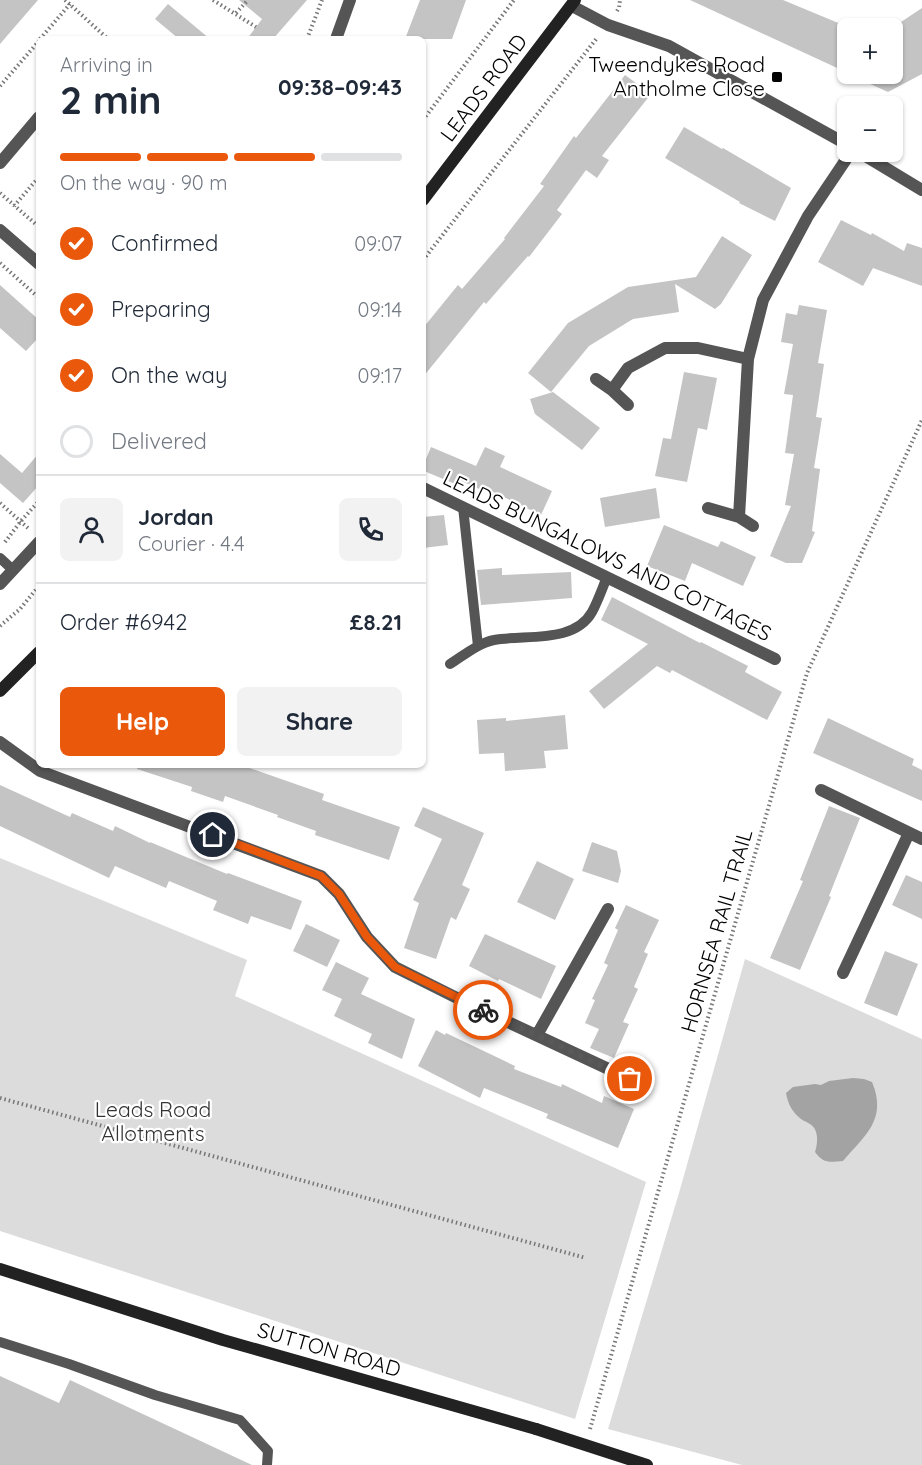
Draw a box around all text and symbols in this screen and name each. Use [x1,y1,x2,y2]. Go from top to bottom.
map controls [837,18,903,162]
button: + [837,18,903,84]
street label: LEADS ROAD [434,29,532,146]
place label: Tweendykes Road Antholme Close [588,51,765,101]
text: Arriving in [60,52,153,77]
marker: Tweendykes Road Antholme Close [770,70,784,84]
text: 09:38–09:43 [278,73,402,101]
text: 2 min [60,75,162,124]
button: − [837,96,903,162]
text: On the way · 90 m [60,170,227,195]
icon: check [60,227,93,260]
text: Confirmed [111,229,218,257]
text: 09:07 [354,231,402,256]
icon: check [60,293,93,326]
text: Preparing [111,295,211,323]
text: 09:14 [358,297,402,322]
icon: check [60,359,93,392]
text: On the way [111,361,227,389]
text: 09:17 [358,363,402,388]
text: Delivered [111,427,207,455]
street label: LEADS BUNGALOWS AND COTTAGES [439,464,776,646]
button: person [60,498,123,561]
button: phone [339,498,402,561]
text: Jordan [138,503,214,531]
text: Courier · 4.4 [138,531,244,556]
text: Order #6942 [60,608,187,636]
text: £8.21 [350,608,402,636]
button: Help [60,687,225,756]
button: Share [237,687,402,756]
pin [187,809,238,860]
icon: home [196,818,229,851]
street label: HORNSEA RAIL TRAIL [675,826,758,1035]
courier [453,980,513,1040]
icon: bike [467,994,500,1027]
pin [604,1053,655,1104]
icon: bag [613,1062,646,1095]
park label: Leads Road Allotments [95,1096,211,1146]
street label: SUTTON ROAD [255,1316,404,1382]

